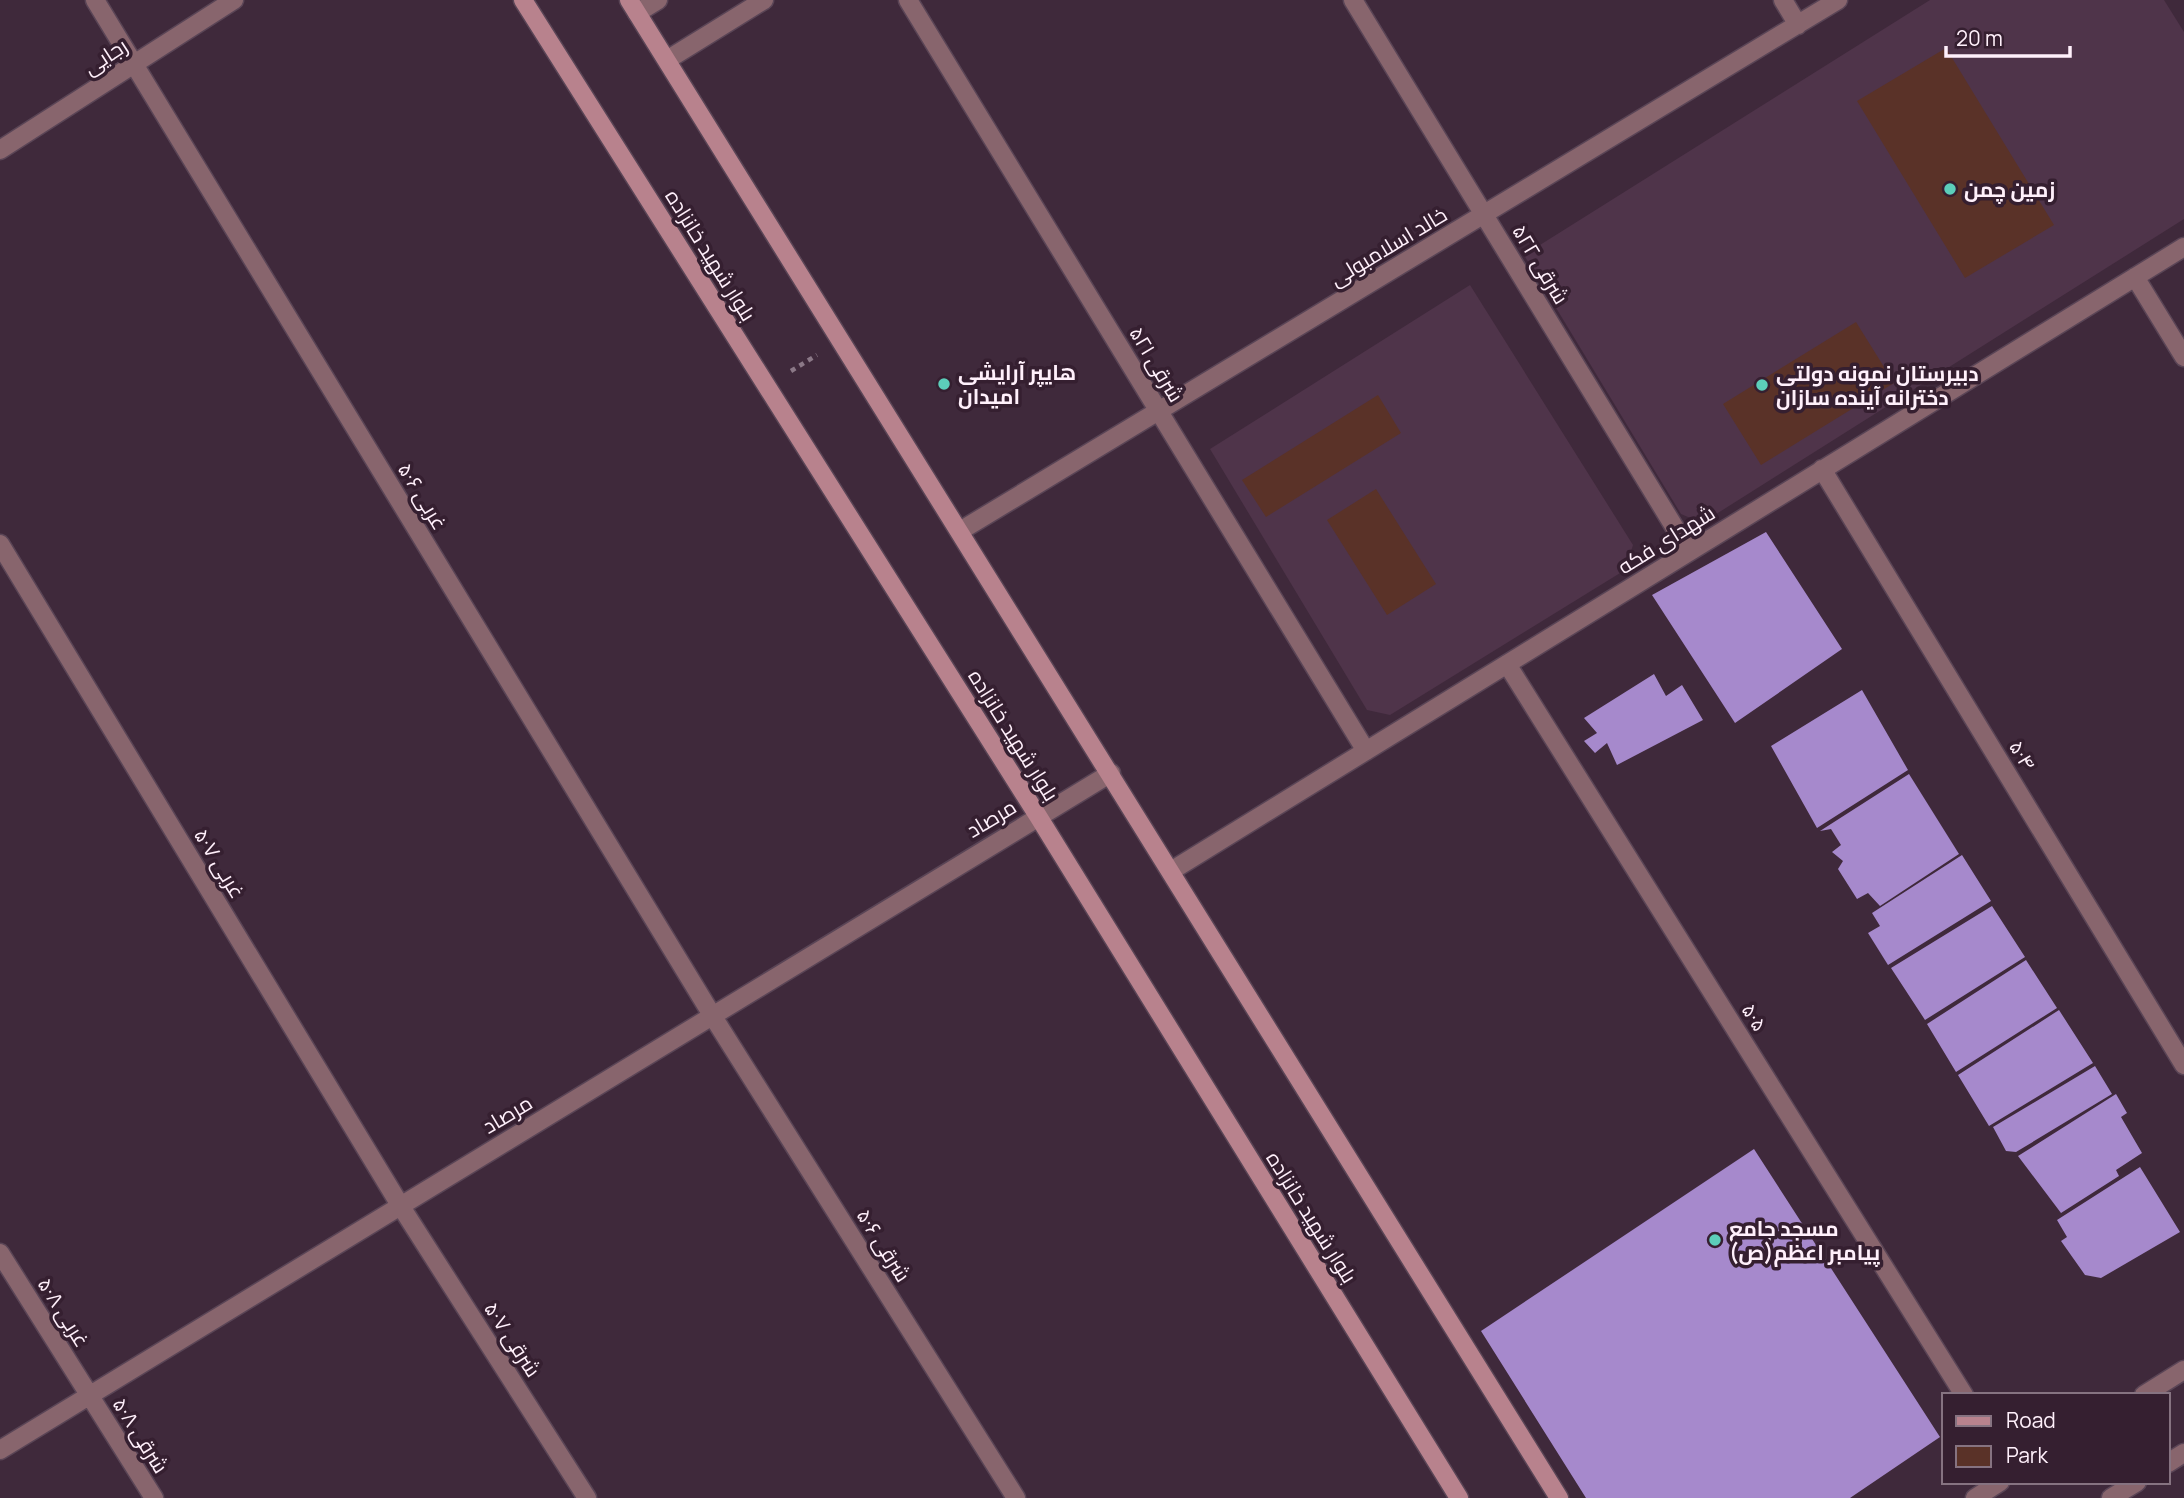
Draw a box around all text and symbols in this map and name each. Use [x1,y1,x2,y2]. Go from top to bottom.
scale bar [1946,14,2070,58]
text: 20 m [1956,24,2003,52]
street label: رجایی [77,31,133,81]
place label: زمین چمن [1964,175,2055,205]
marker: زمین چمن [1942,181,1958,197]
street label: بلوار شهید خانزاده [659,184,763,326]
street label: خالد اسلامبولی [1324,200,1452,292]
street label: ۵۲۲ شرقی [1506,219,1576,309]
street label: ۵۲۱ شرقی [1123,321,1191,407]
place label: هایپر آرایشی امیدان [958,358,1076,410]
place label: دبیرستان نمونه دولتی دخترانه آینده سازان [1776,359,1979,411]
marker: هایپر آرایشی امیدان [936,376,952,392]
marker: دبیرستان نمونه دولتی دخترانه آینده سازان [1754,377,1770,393]
street label: ۵۰۶ غربی [392,457,454,535]
street label: شهدای فکه [1612,498,1720,580]
street label: بلوار شهید خانزاده [962,664,1066,806]
street label: ۵۰۴ [2003,735,2043,775]
street label: مرصاد [961,792,1021,844]
street label: ۵۰۷ غربی [188,823,252,903]
street label: ۵۰۵ [1736,998,1774,1036]
street label: مرصاد [477,1088,537,1140]
street label: بلوار شهید خانزاده [1260,1146,1364,1288]
street label: ۵۰۶ شرقی [851,1203,917,1287]
place label: مسجد جامع پیامبر اعظم(ص) [1729,1214,1881,1268]
marker: مسجد جامع پیامبر اعظم(ص) [1707,1232,1723,1248]
street label: ۵۰۸ غربی [32,1272,96,1352]
street label: ۵۰۷ شرقی [478,1296,548,1382]
street label: ۵۰۸ شرقی [107,1392,175,1478]
legend [1942,1393,2170,1484]
text: Road [2006,1406,2056,1434]
text: Park [2006,1441,2048,1469]

